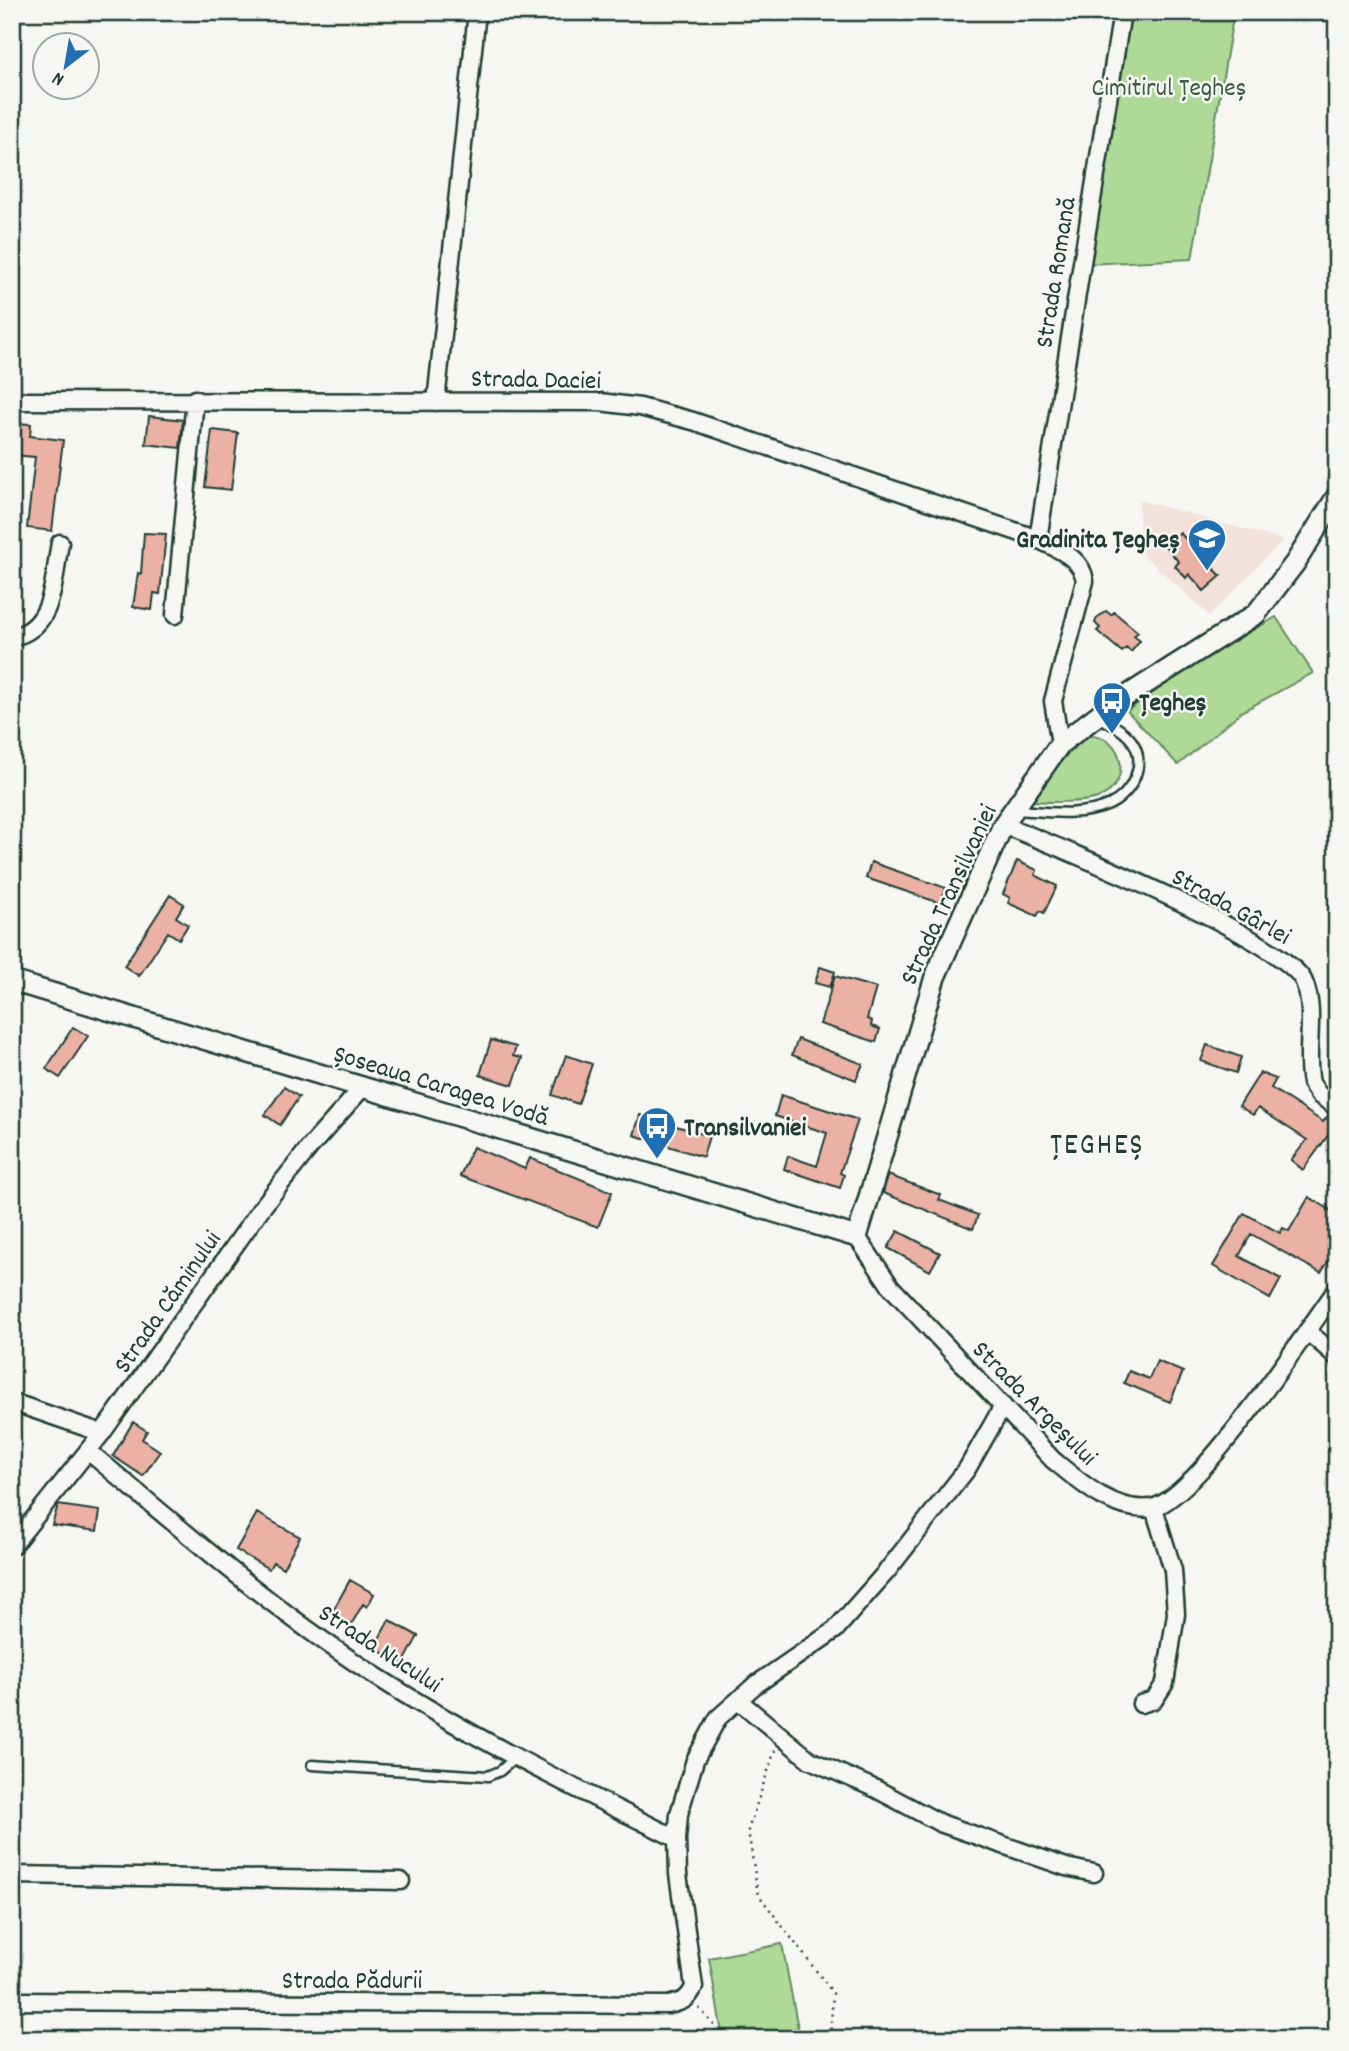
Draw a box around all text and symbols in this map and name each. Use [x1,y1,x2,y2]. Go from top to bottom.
north arrow [32,32,102,102]
text: N [48,64,70,92]
park label: Cimitirul Țegheș [1091,71,1247,108]
street label: Strada Romană [1027,194,1088,351]
street label: Strada Daciei [470,362,602,401]
school or university icon: Gradinita Țegheș [1186,517,1228,572]
place label: Gradinita Țegheș [1016,523,1180,560]
bus stop icon: Țegheș [1091,680,1133,735]
place label: Țegheș [1139,686,1207,723]
street label: Strada Transilvaniei [892,799,1008,992]
street label: Strada Gârlei [1164,860,1297,956]
street label: Șoseaua Caragea Vodă [329,1037,553,1138]
bus stop icon: Transilvaniei [636,1105,678,1160]
place label: Transilvaniei [684,1111,806,1148]
district label: ȚEGHEȘ [1050,1126,1144,1169]
street label: Strada Căminului [106,1224,232,1382]
street label: Strada Argeșului [962,1333,1105,1476]
street label: Strada Nucului [310,1596,449,1704]
street label: Strada Pădurii [282,1964,423,2001]

